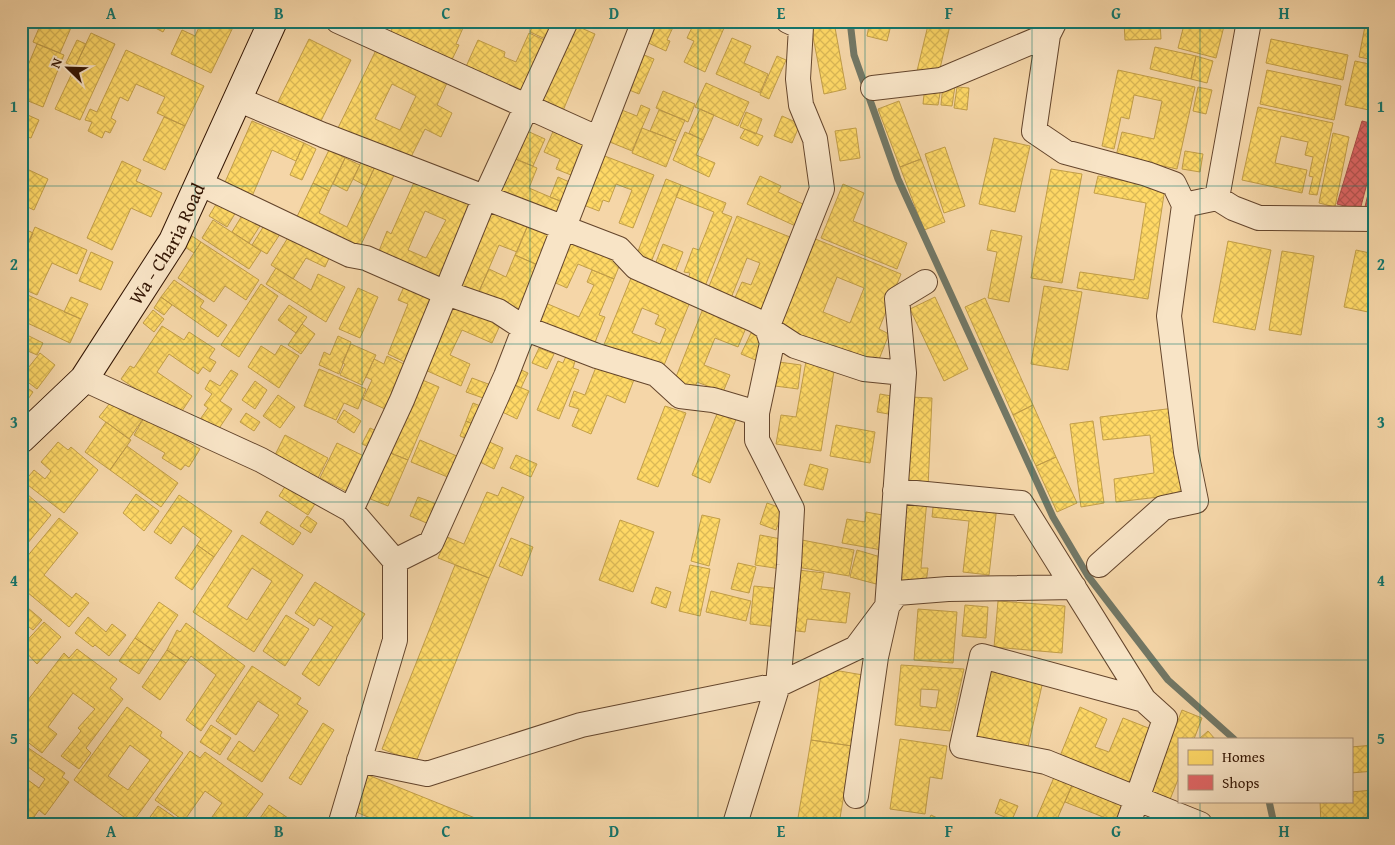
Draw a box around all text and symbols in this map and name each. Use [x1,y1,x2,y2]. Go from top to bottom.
text: A [106,1,117,25]
text: B [274,1,284,25]
text: C [441,1,451,25]
text: D [609,1,619,25]
text: E [777,1,786,25]
text: F [945,1,953,25]
text: G [1111,1,1121,25]
text: H [1278,1,1290,25]
north arrow [42,42,92,92]
text: N [45,54,67,71]
text: 1 [10,94,18,118]
text: 1 [1377,94,1385,118]
street label: Wa - Charia Road [122,178,212,310]
text: 2 [10,252,18,276]
text: 2 [1377,252,1385,276]
text: 3 [10,410,18,434]
text: 3 [1377,410,1385,434]
text: 4 [10,568,18,592]
text: 4 [1377,568,1385,592]
text: 5 [10,726,18,750]
text: 5 [1377,726,1385,750]
legend [1178,738,1352,802]
text: Homes [1222,746,1265,767]
text: Shops [1222,772,1259,793]
text: A [106,819,117,843]
text: B [274,819,284,843]
text: C [441,819,451,843]
text: D [609,819,619,843]
text: E [777,819,786,843]
text: F [945,819,953,843]
text: G [1111,819,1121,843]
text: H [1278,819,1290,843]

